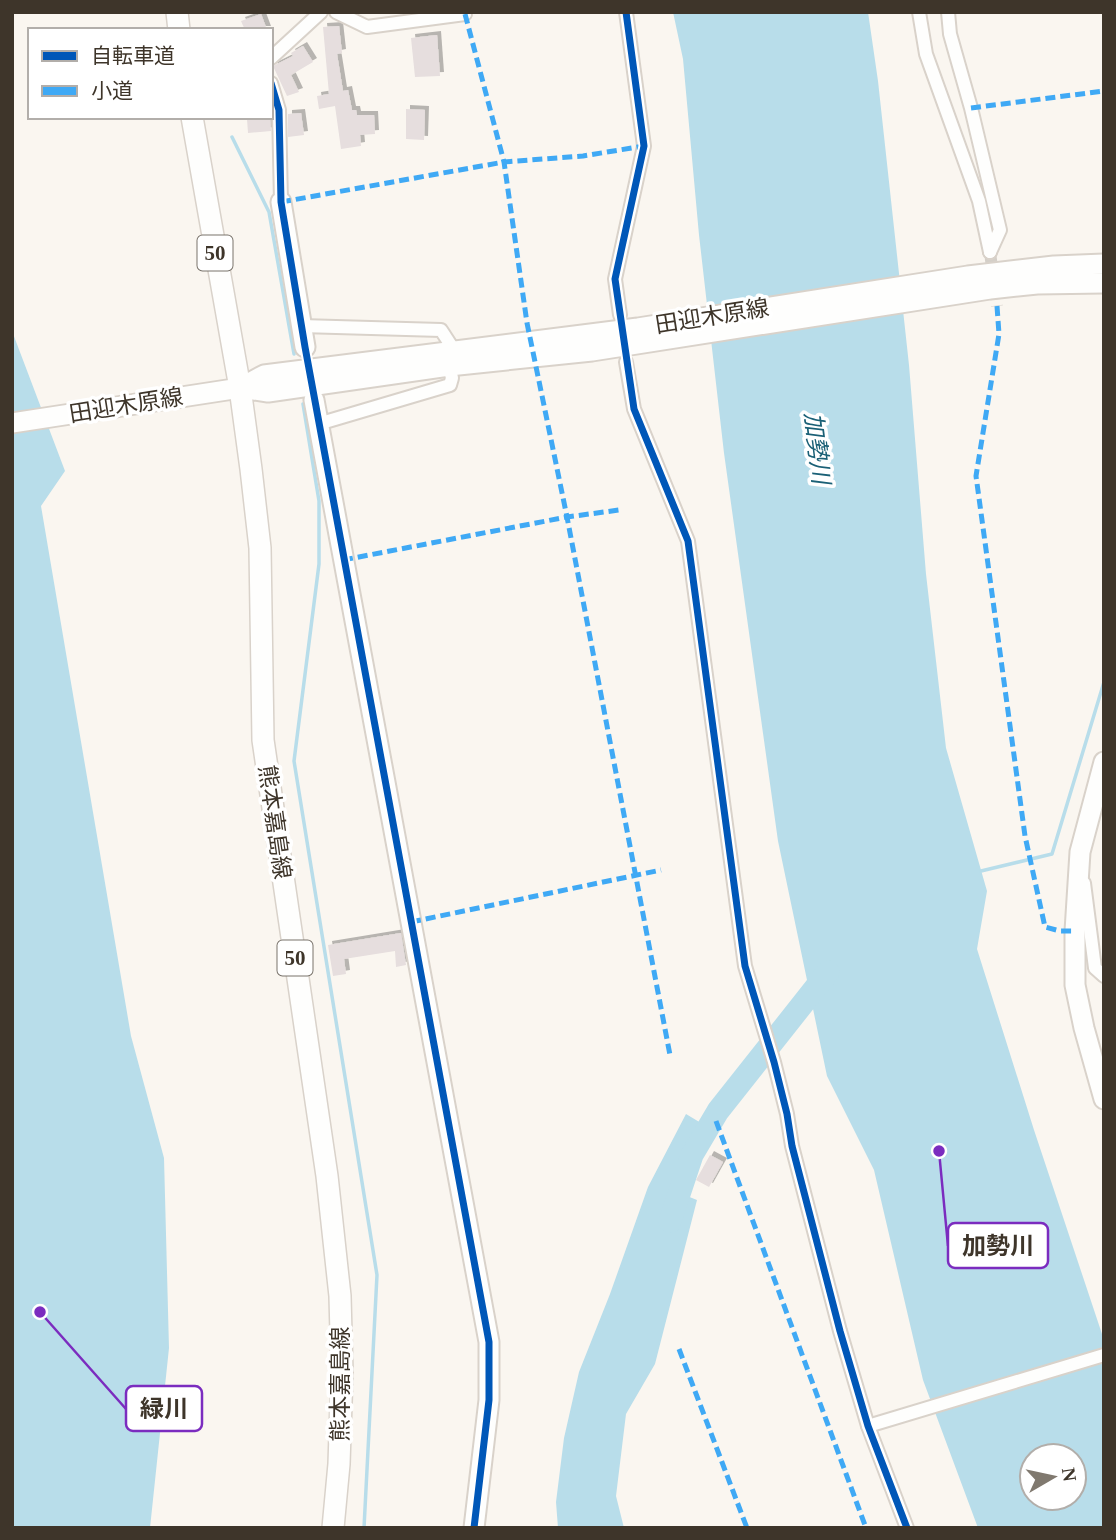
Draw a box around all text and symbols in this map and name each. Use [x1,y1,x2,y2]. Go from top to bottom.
legend [28,28,273,119]
text: 自転車道 [91,44,175,68]
text: 小道 [91,79,133,103]
road number: 50 [198,236,232,270]
street label: 田迎木原線 [653,295,771,338]
street label: 田迎木原線 [67,384,185,427]
water label: 加勢川 [800,411,835,488]
street label: 熊本嘉島線 [254,763,295,881]
road number: 50 [278,940,312,976]
callout: 加勢川 [948,1223,1048,1268]
text: 加勢川 [962,1233,1034,1259]
street label: 熊本嘉島線 [328,1327,353,1442]
callout: 緑川 [126,1386,202,1431]
text: 緑川 [140,1396,188,1422]
north arrow [1018,1442,1088,1512]
text: N [1058,1466,1081,1483]

